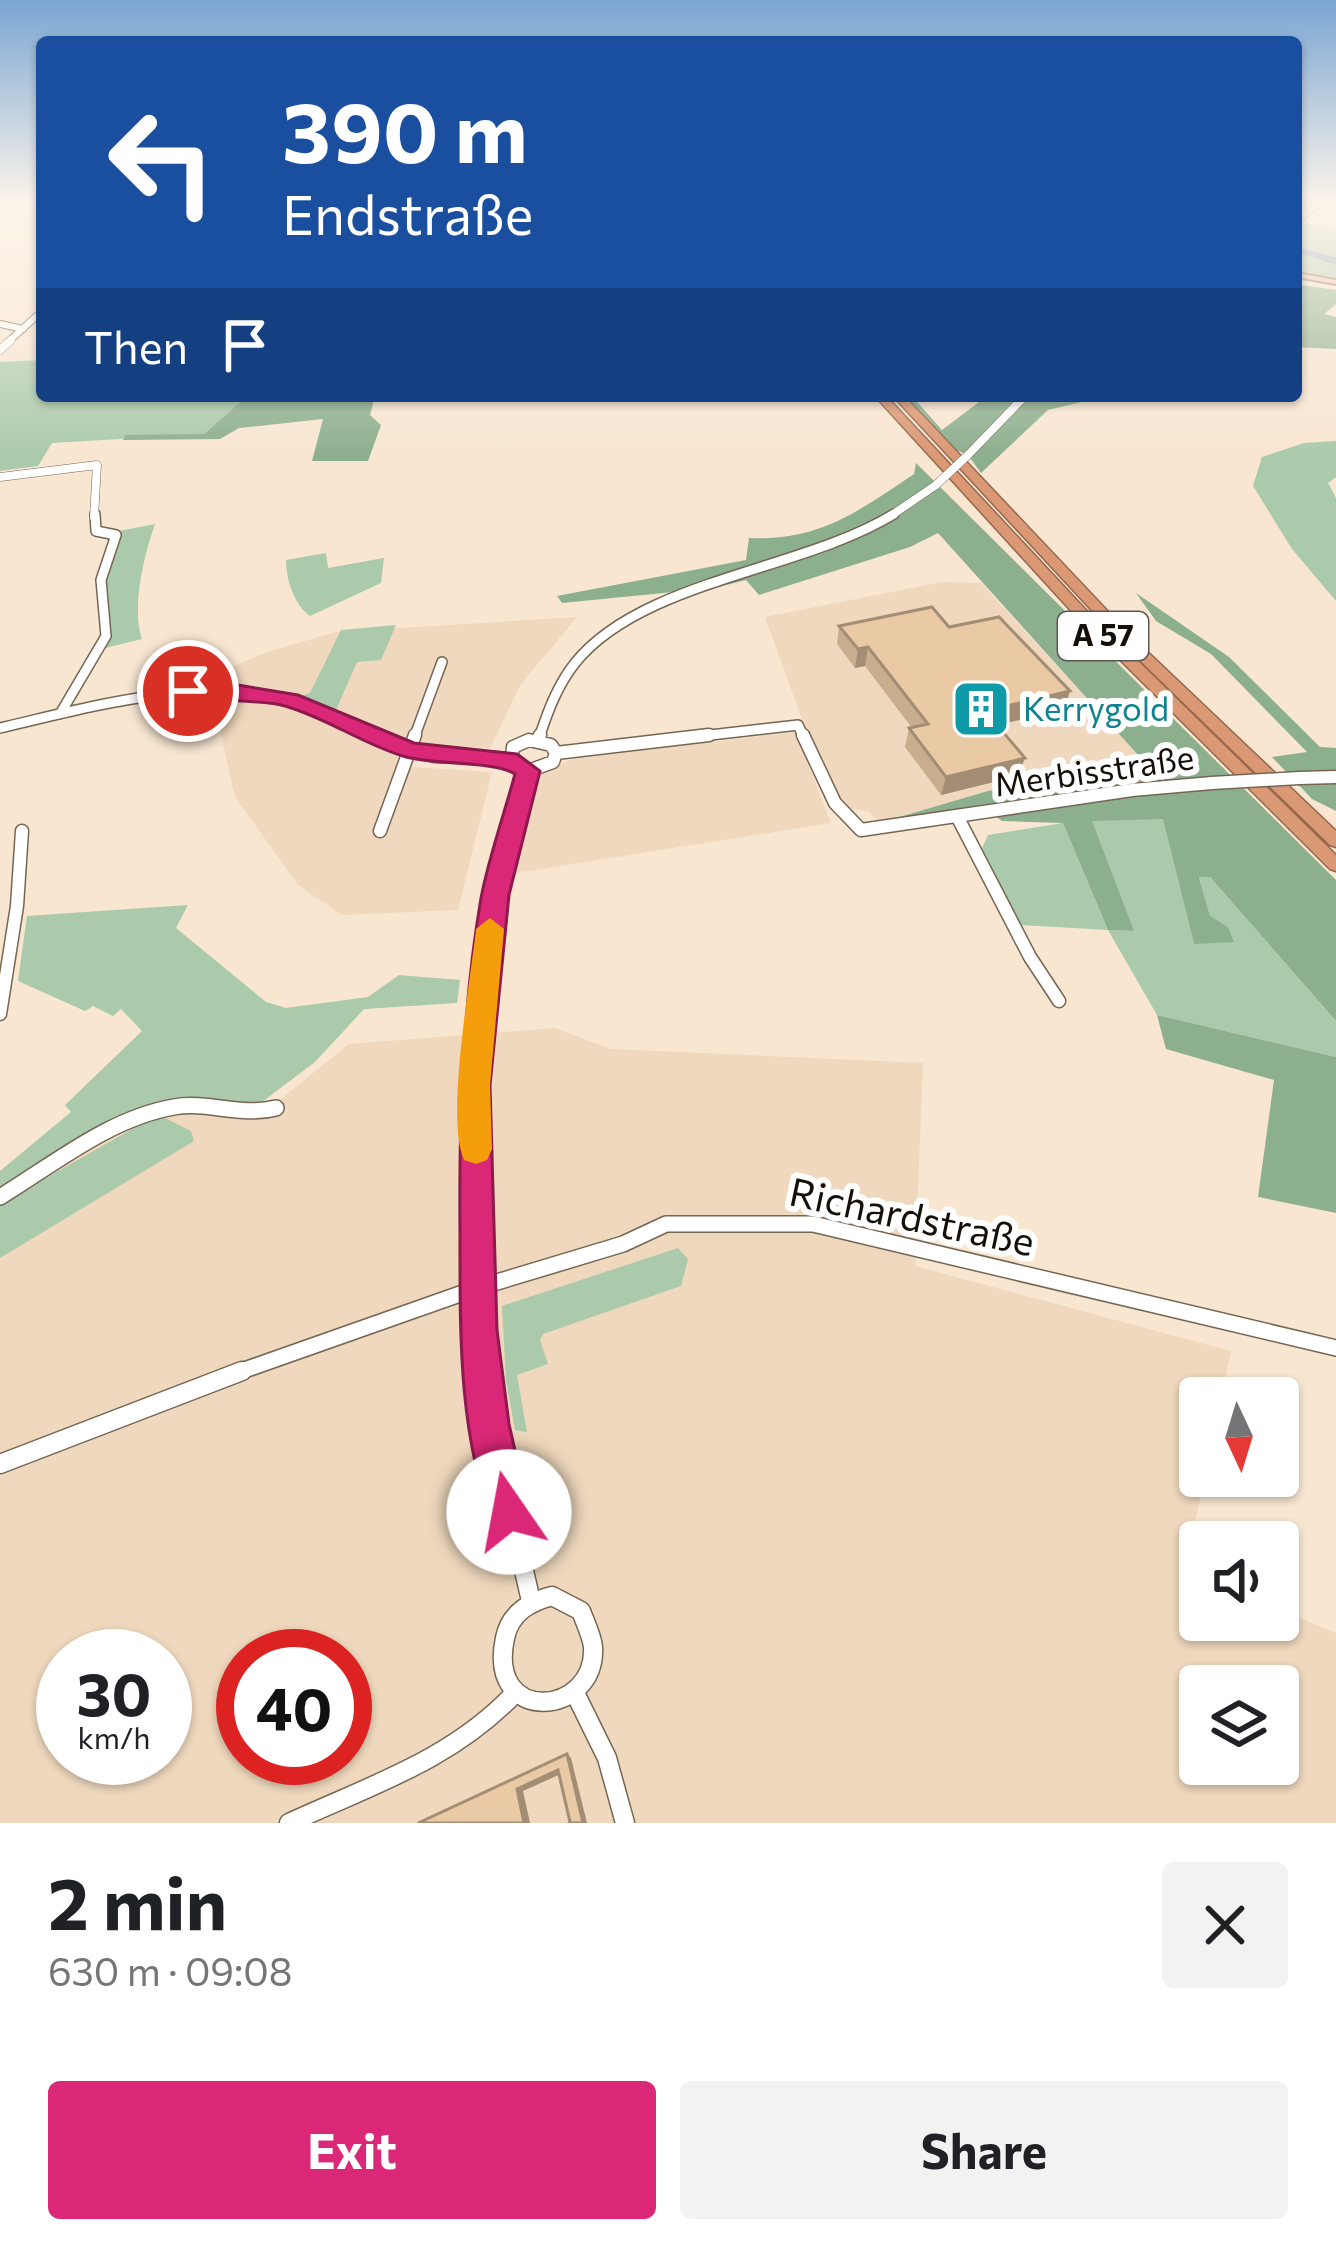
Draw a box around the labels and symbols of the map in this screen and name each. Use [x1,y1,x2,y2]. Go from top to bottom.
road number: A 57 [1058,612,1148,660]
pin [137,640,239,742]
building icon: Kerrygold [950,678,1012,740]
place label: Kerrygold [1023,687,1169,728]
street label: Merbisstraße [991,735,1196,804]
street label: Richardstraße [786,1166,1039,1264]
north arrow [1179,1377,1299,1497]
position arrow [446,1449,572,1575]
speed limit sign: 40 [216,1629,372,1785]

